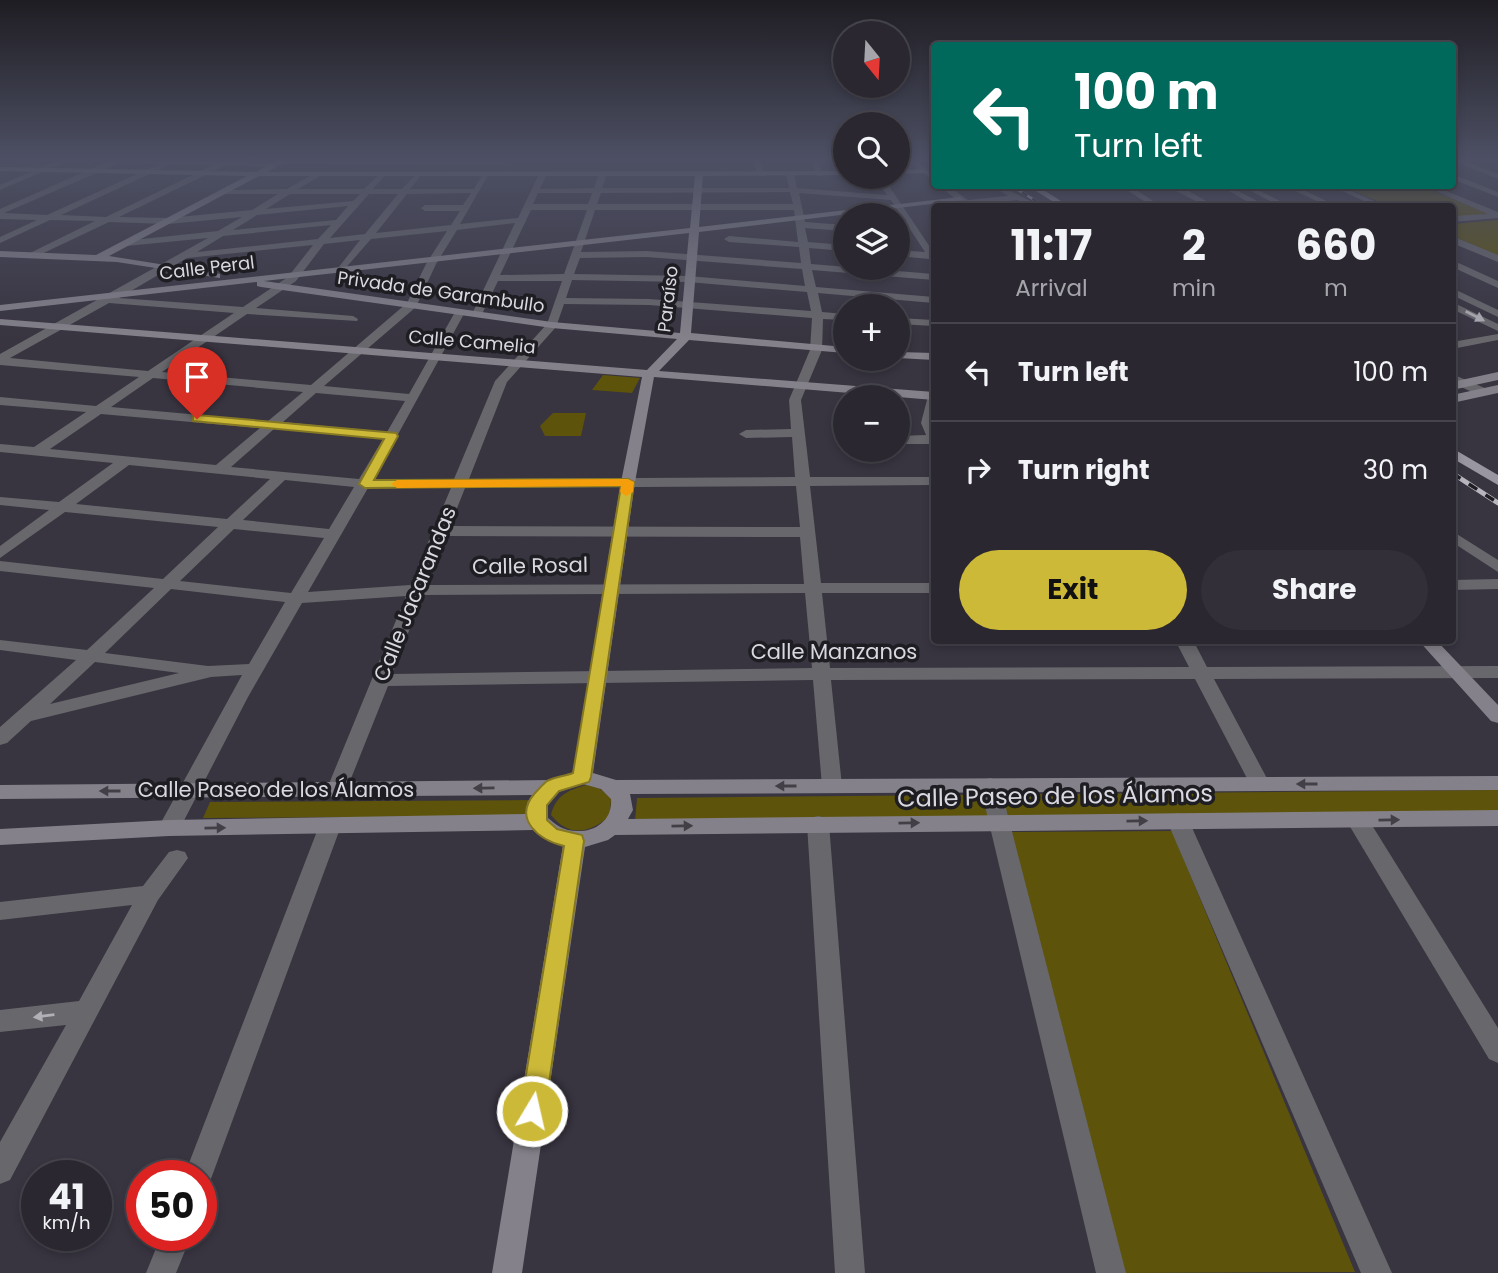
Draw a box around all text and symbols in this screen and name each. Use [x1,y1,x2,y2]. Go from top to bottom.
north arrow [833,21,910,98]
map controls [833,21,910,462]
text: 100 m [1074,58,1219,126]
icon: left [959,70,1050,161]
button: search [833,112,910,189]
text: Turn left [1074,123,1203,168]
button: layers [833,203,910,280]
text: 11:17 [1011,216,1092,275]
text: 2 [1182,216,1206,275]
text: 660 [1296,216,1376,275]
street label: Calle Peral [158,249,256,286]
street label: Paraíso [651,264,684,334]
street label: Privada de Garambullo [336,265,546,318]
text: Arrival [1015,272,1088,304]
text: min [1172,272,1216,304]
text: m [1324,272,1348,304]
button: + [833,294,910,371]
one-way arrow [1465,311,1485,322]
street label: Calle Camelia [407,323,537,360]
pin [167,347,227,419]
icon: left [959,353,997,391]
text: Turn left [1018,354,1129,390]
text: 100 m [1353,354,1428,390]
icon: arrive [178,358,216,396]
button: − [833,385,910,462]
icon: right [959,451,997,489]
text: Turn right [1018,452,1150,488]
text: 30 m [1363,452,1428,488]
street label: Calle Jacarandas [366,502,463,686]
street label: Calle Rosal [472,550,588,581]
button: Exit [959,550,1187,630]
button: Share [1201,550,1428,630]
street label: Calle Manzanos [751,637,917,666]
street label: Calle Paseo de los Álamos [138,775,414,804]
street label: Calle Paseo de los Álamos [897,776,1213,815]
one-way arrow [1296,778,1318,789]
one-way arrow [775,781,797,792]
one-way arrow [473,782,495,794]
one-way arrow [98,785,120,797]
one-way arrow [1378,814,1400,826]
one-way arrow [1126,815,1148,827]
one-way arrow [898,817,920,829]
one-way arrow [671,820,693,832]
one-way arrow [204,822,226,833]
one-way arrow [33,1011,55,1022]
position arrow [495,1074,569,1148]
speed limit sign: 50 [126,1160,217,1251]
text: 41 [48,1172,85,1221]
text: km/h [43,1210,90,1235]

